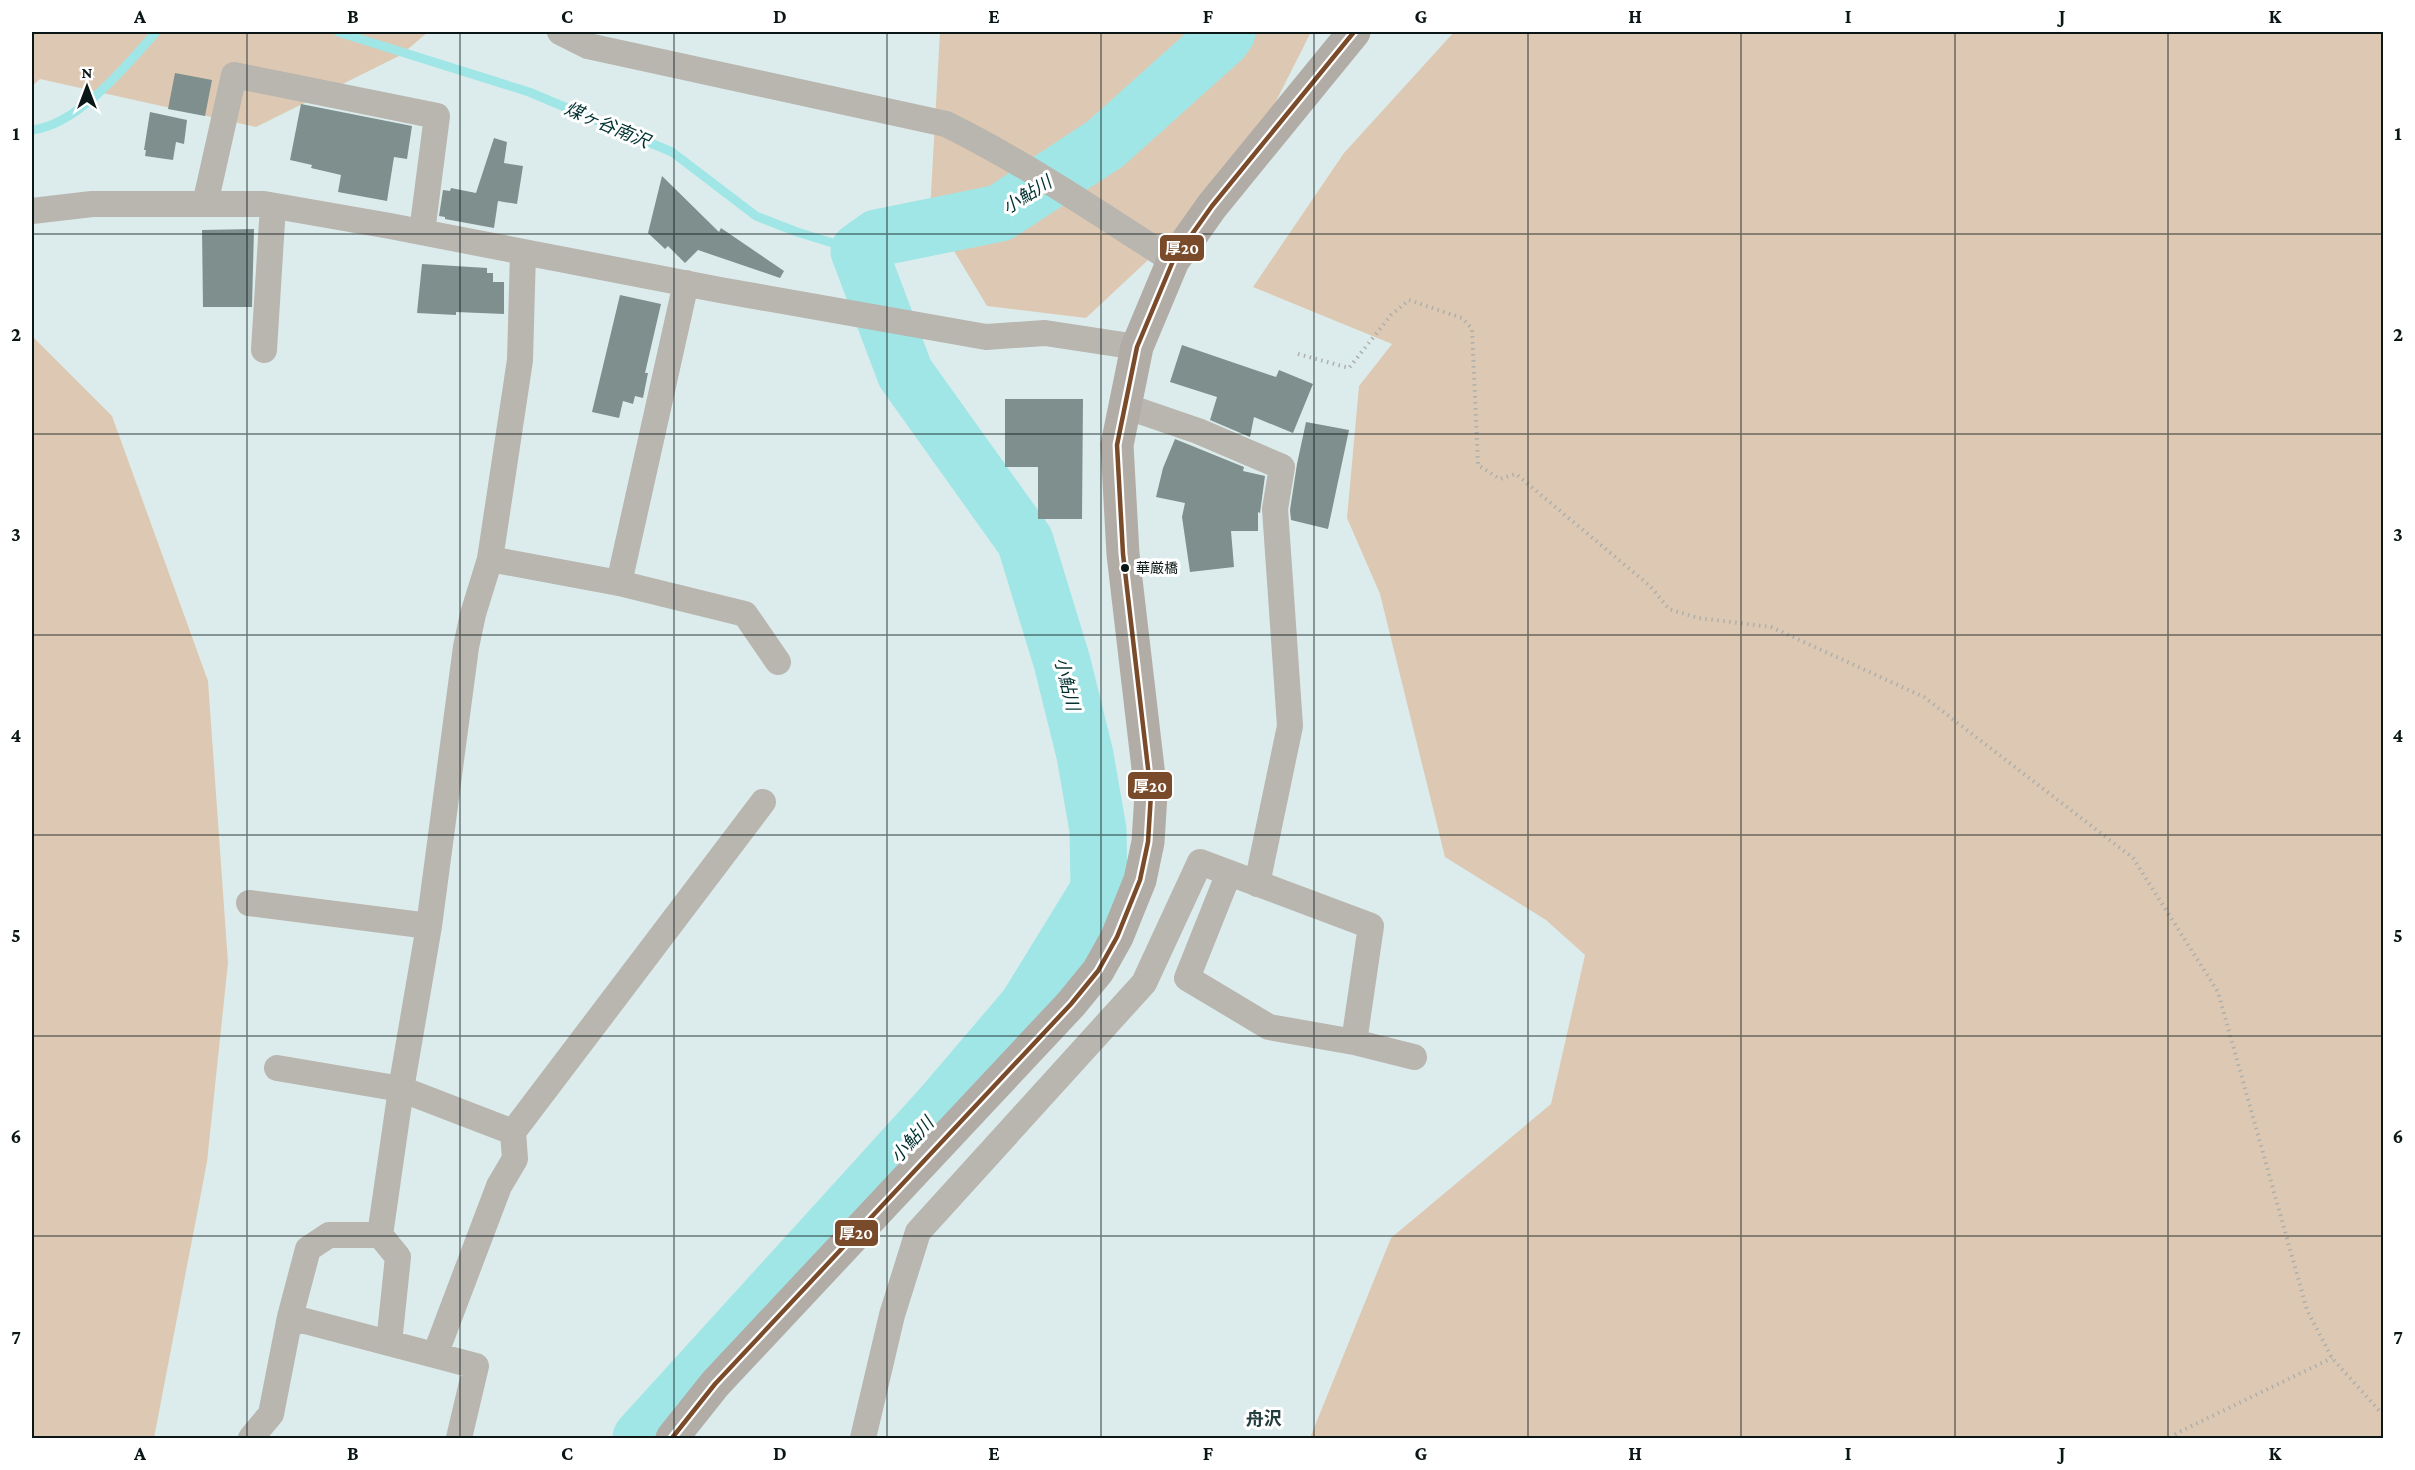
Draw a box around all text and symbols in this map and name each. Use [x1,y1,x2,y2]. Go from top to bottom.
text: A [133,5,147,27]
text: B [347,5,359,27]
text: C [561,5,573,27]
text: D [773,5,787,27]
text: E [988,5,1000,27]
text: F [1203,5,1214,27]
text: G [1415,5,1428,27]
text: H [1628,5,1642,27]
text: I [1845,5,1852,27]
text: J [2057,5,2066,27]
text: K [2269,5,2283,27]
north arrow [57,57,117,117]
text: N [82,64,93,81]
water label: 煤ヶ谷南沢 [562,98,654,153]
text: 1 [12,122,20,144]
text: 1 [2394,122,2402,144]
water label: 小鮎川 [999,171,1057,218]
line badge: 厚20 [1159,234,1205,262]
text: 厚20 [1165,240,1199,257]
text: 2 [11,323,21,345]
text: 2 [2393,323,2403,345]
text: 3 [11,523,21,545]
text: 3 [2393,523,2403,545]
place label: 華厳橋 [1136,560,1178,576]
marker: 華厳橋 [1119,562,1131,574]
water label: 小鮎川 [1051,655,1084,715]
text: 4 [11,724,22,746]
text: 4 [2393,724,2404,746]
line badge: 厚20 [1127,771,1173,800]
text: 厚20 [1133,778,1167,795]
text: 5 [11,924,21,946]
text: 5 [2393,924,2403,946]
water label: 小鮎川 [887,1112,939,1167]
text: 6 [11,1125,21,1147]
text: 6 [2393,1125,2403,1147]
line badge: 厚20 [834,1219,879,1247]
text: 厚20 [839,1225,873,1242]
text: 7 [11,1326,21,1348]
text: 7 [2393,1326,2403,1348]
district label: 舟沢 [1246,1409,1282,1429]
text: A [133,1442,147,1464]
text: B [347,1442,359,1464]
text: C [561,1442,573,1464]
text: D [773,1442,787,1464]
text: E [988,1442,1000,1464]
text: F [1203,1442,1214,1464]
text: G [1415,1442,1428,1464]
text: H [1628,1442,1642,1464]
text: I [1845,1442,1852,1464]
text: J [2057,1442,2066,1464]
text: K [2269,1442,2283,1464]

